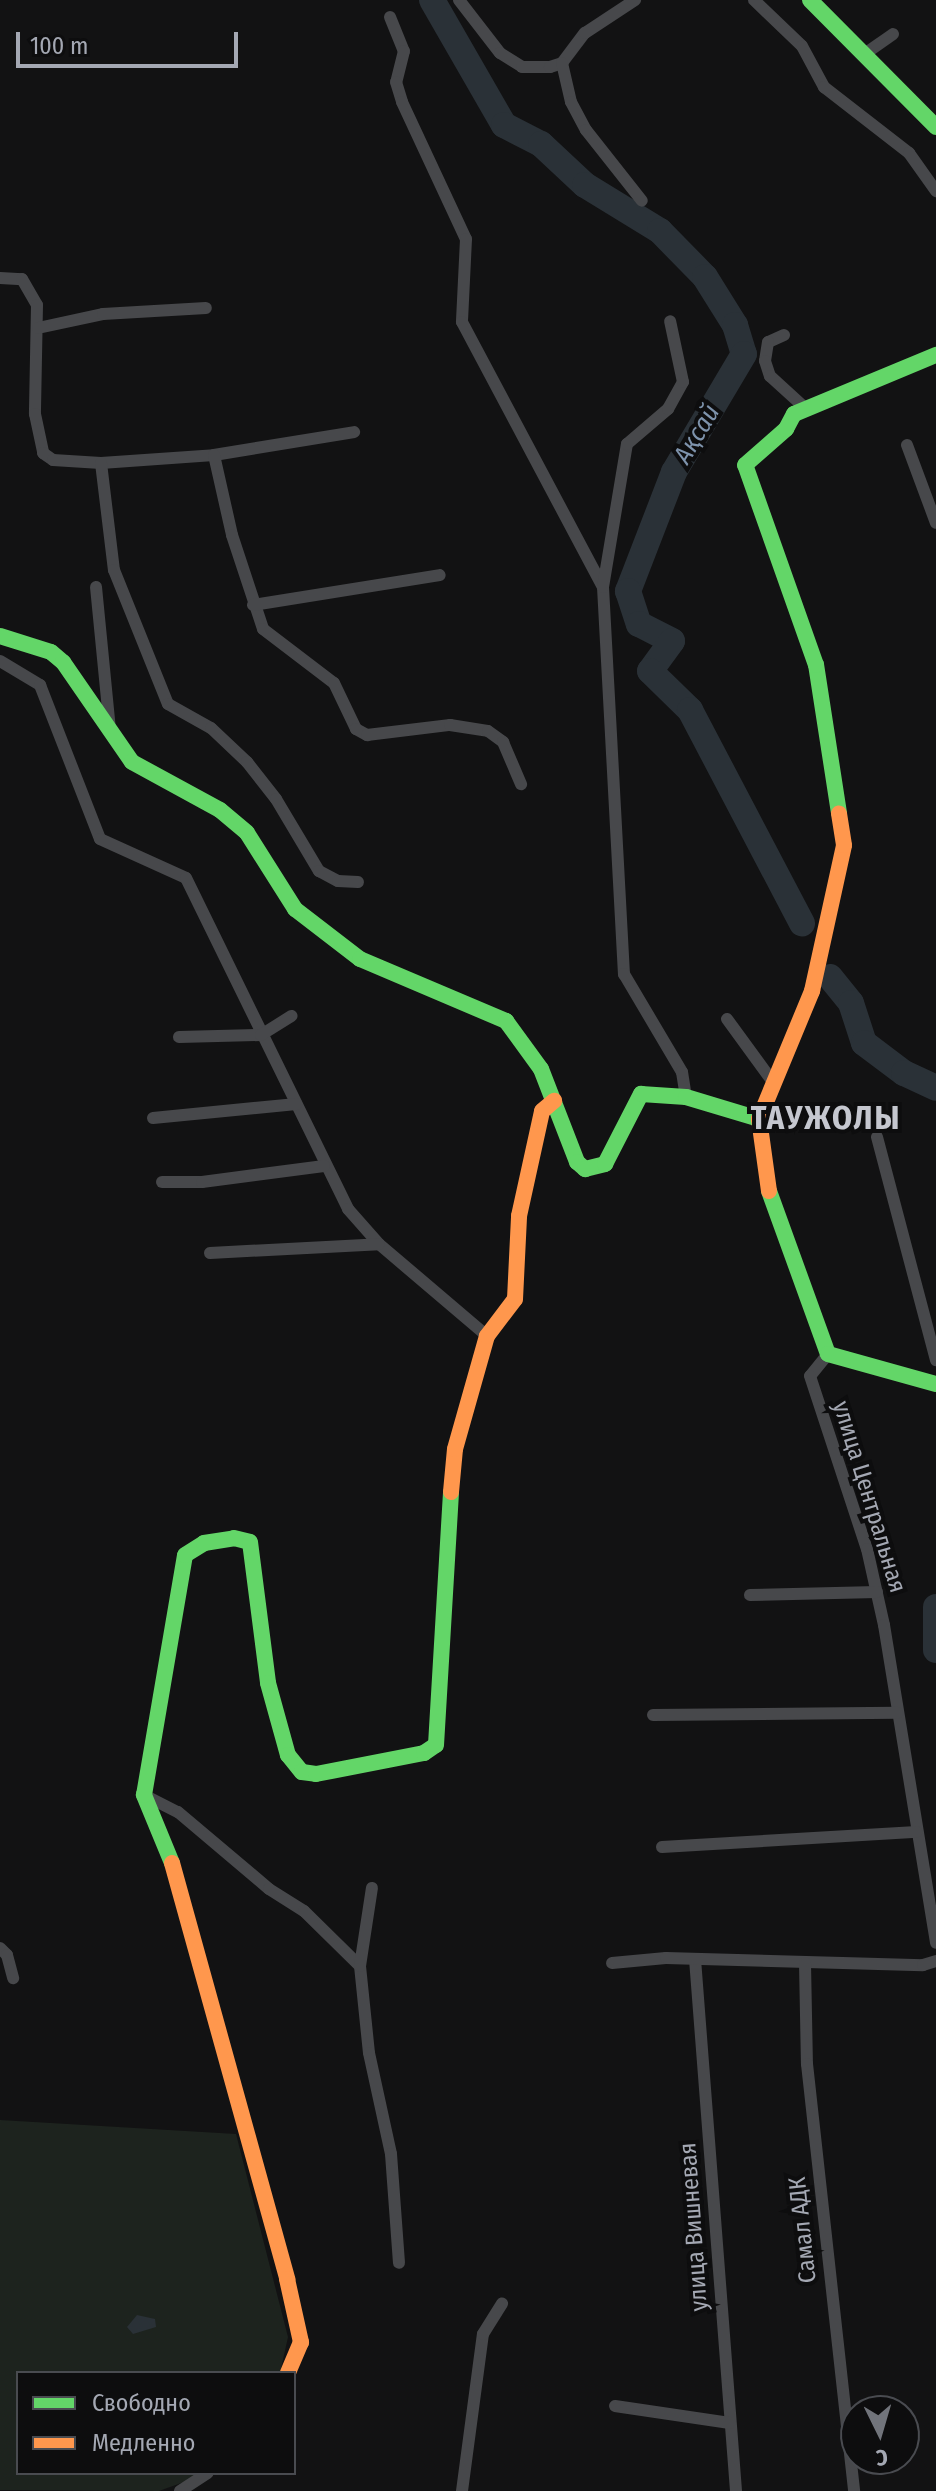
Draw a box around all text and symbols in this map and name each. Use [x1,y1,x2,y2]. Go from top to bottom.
scale bar [20,16,242,66]
text: 100 m [30,32,88,60]
water label: Ақсай [667,399,727,469]
district label: ТАУЖОЛЫ [751,1099,901,1137]
street label: улица Центральная [826,1398,912,1596]
street label: улица Вишневая [674,2142,714,2312]
street label: Самал АДК [783,2175,823,2285]
legend [16,2371,296,2475]
text: Свободно [92,2389,191,2417]
north arrow [840,2395,920,2475]
text: Медленно [92,2429,195,2457]
text: С [875,2443,889,2471]

